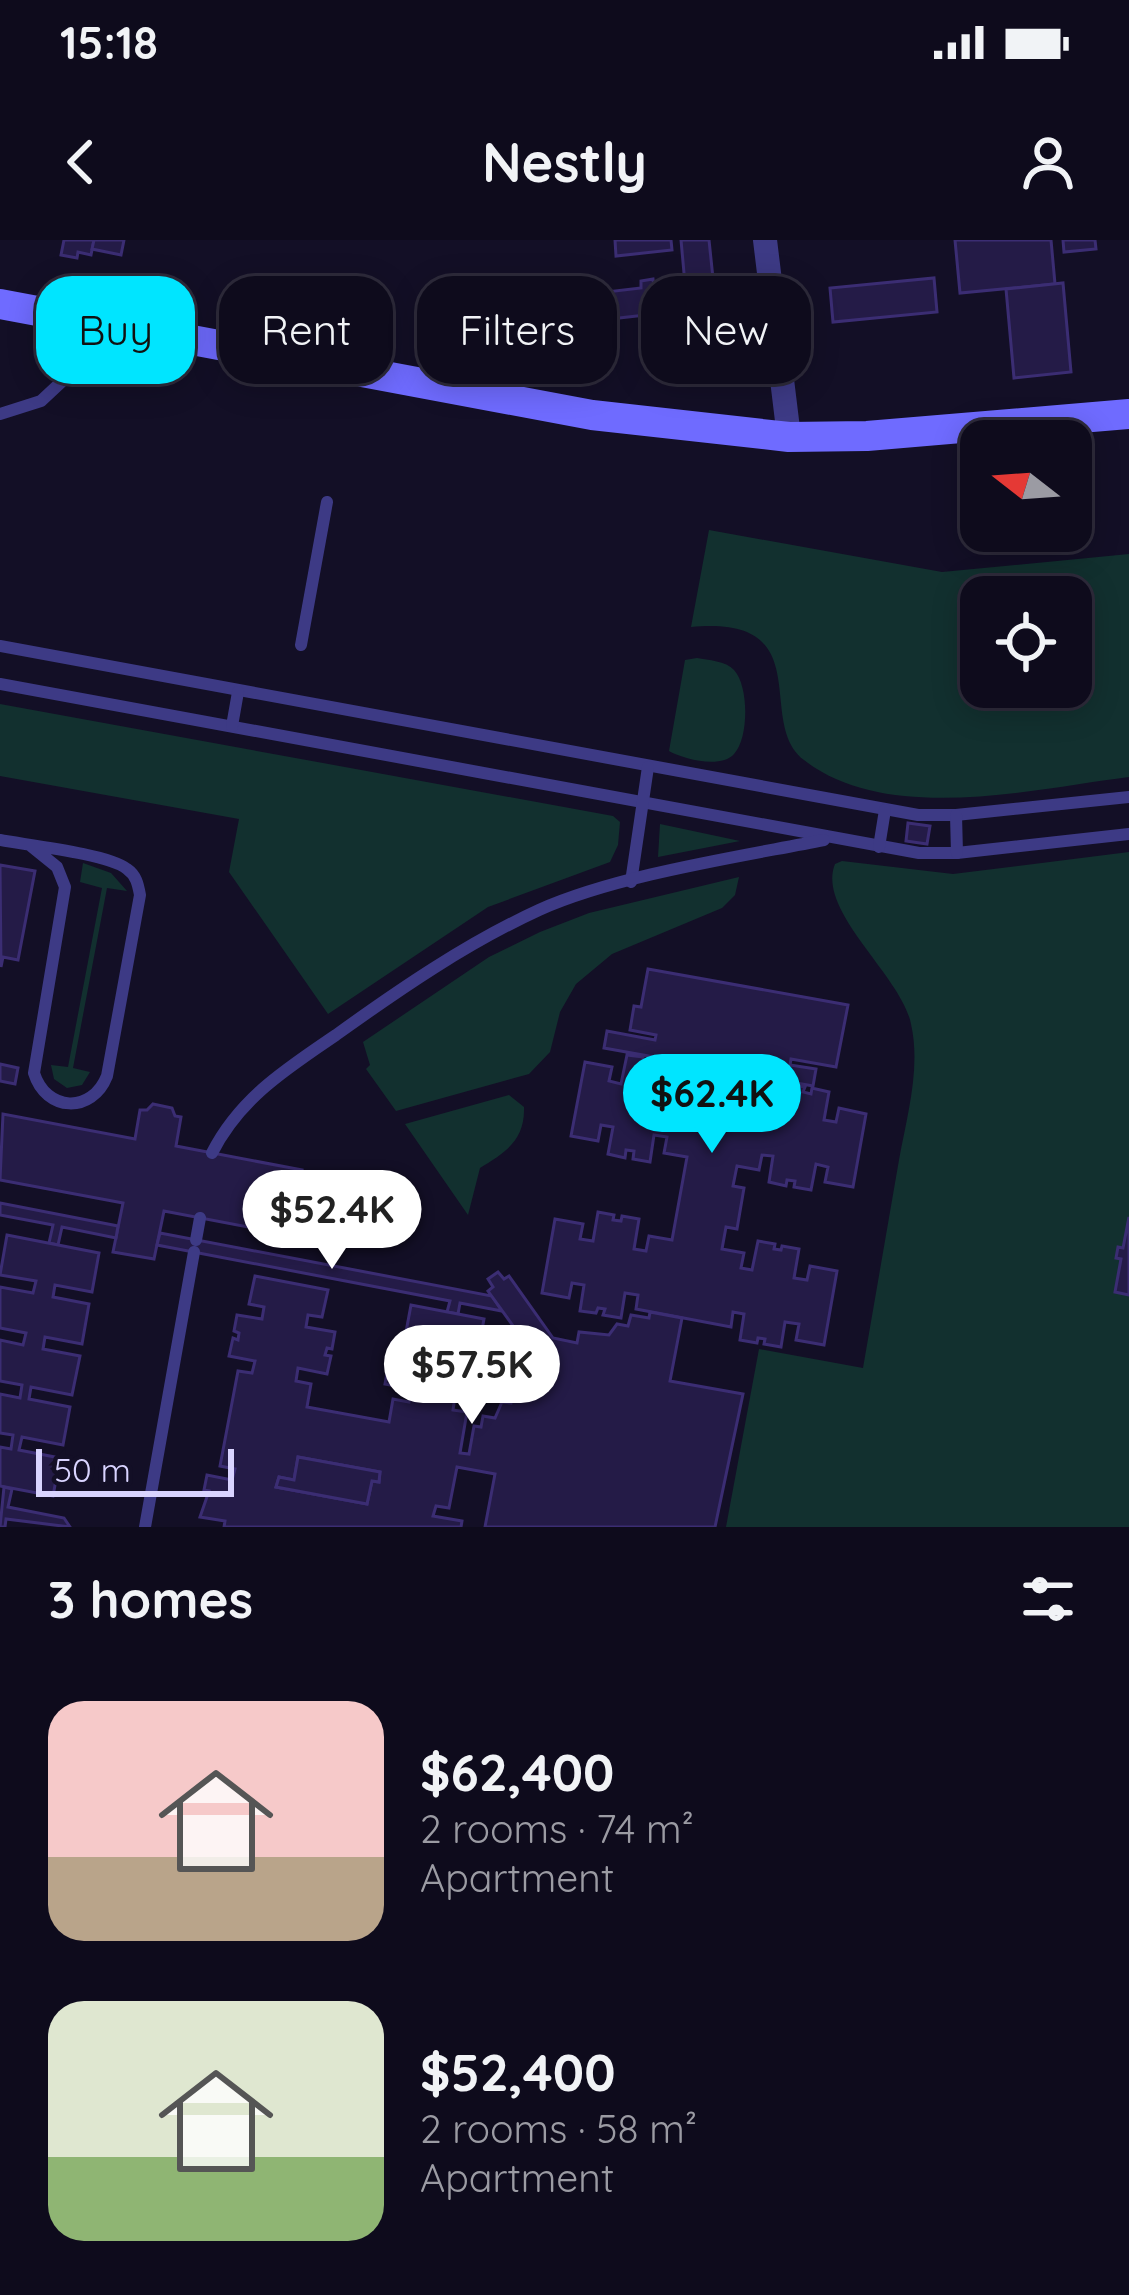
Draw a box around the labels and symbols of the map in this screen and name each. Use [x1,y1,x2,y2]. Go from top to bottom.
north arrow [960,420,1092,552]
pin: $62.4K [614,1054,810,1156]
pin: $52.4K [234,1170,430,1272]
pin: $57.5K [374,1325,570,1427]
scale bar [36,1443,234,1496]

